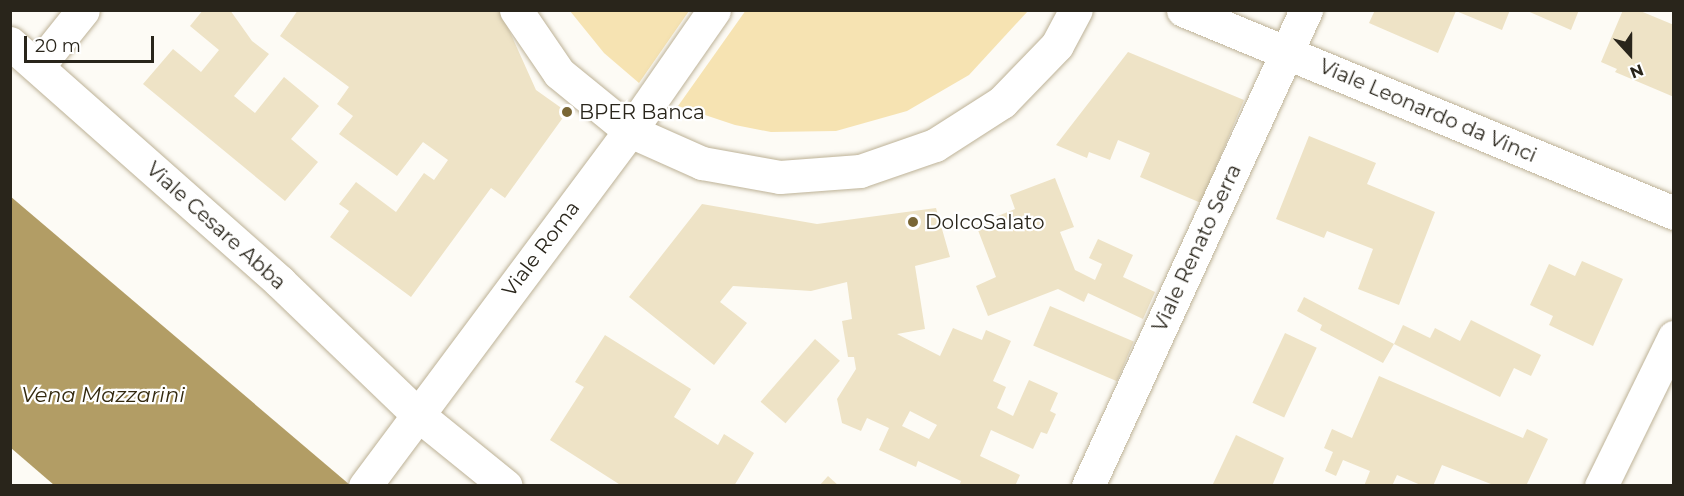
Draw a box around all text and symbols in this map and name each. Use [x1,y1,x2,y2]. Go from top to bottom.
scale bar [27,24,158,62]
north arrow [1600,24,1660,84]
text: 20 m [35,35,81,57]
street label: Viale Leonardo da Vinci [1316,54,1540,168]
text: N [1627,60,1646,82]
place label: BPER Banca [579,100,705,124]
marker: BPER Banca [560,105,574,119]
street label: Viale Cesare Abba [141,157,291,295]
street label: Viale Renato Serra [1148,160,1246,336]
street label: Viale Roma [497,196,585,302]
place label: DolcoSalato [925,210,1045,234]
marker: DolcoSalato [906,215,920,229]
water label: Vena Mazzarini [21,382,185,408]

